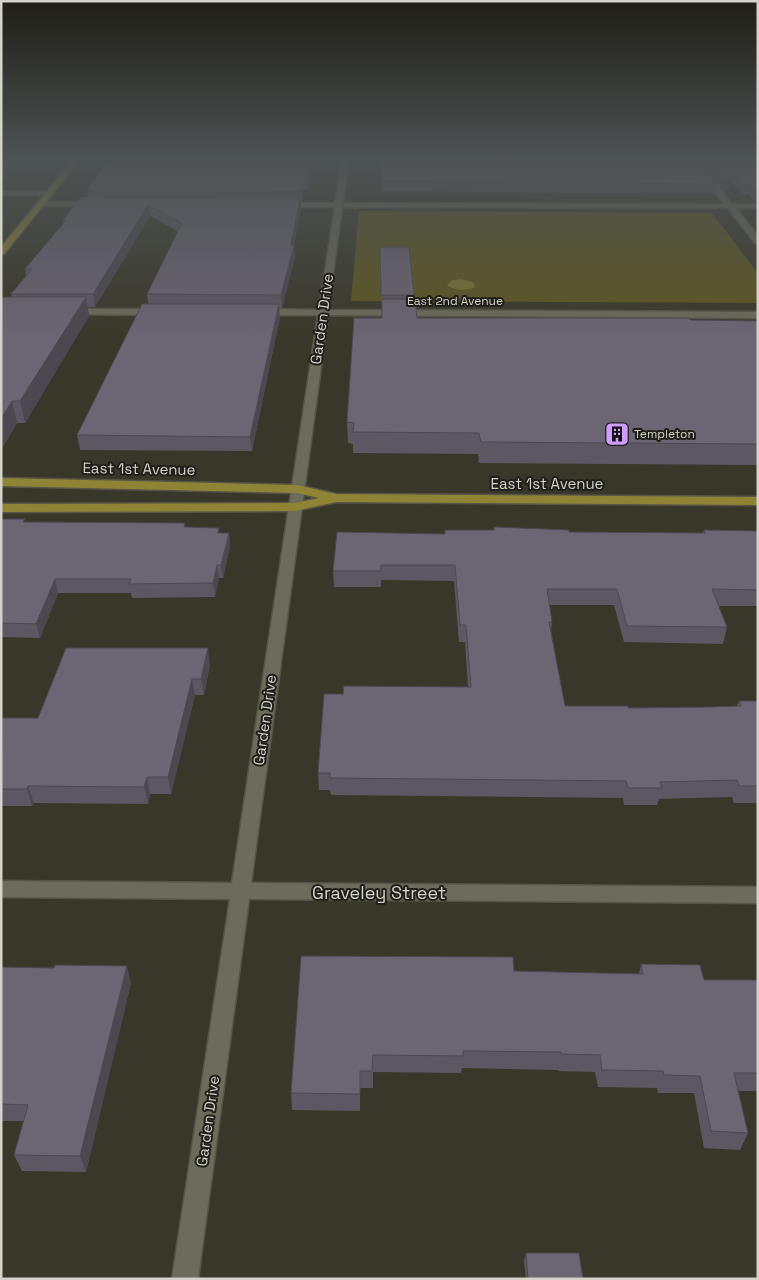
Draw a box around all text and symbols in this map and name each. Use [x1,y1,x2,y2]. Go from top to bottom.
street label: Garden Drive [306,272,337,366]
street label: East 2nd Avenue [407,293,503,309]
building icon: Templeton [604,421,630,447]
place label: Templeton [634,426,695,442]
street label: East 1st Avenue [82,458,196,479]
street label: East 1st Avenue [490,474,604,493]
street label: Garden Drive [249,673,280,767]
street label: Graveley Street [312,881,446,904]
street label: Garden Drive [192,1074,223,1168]

